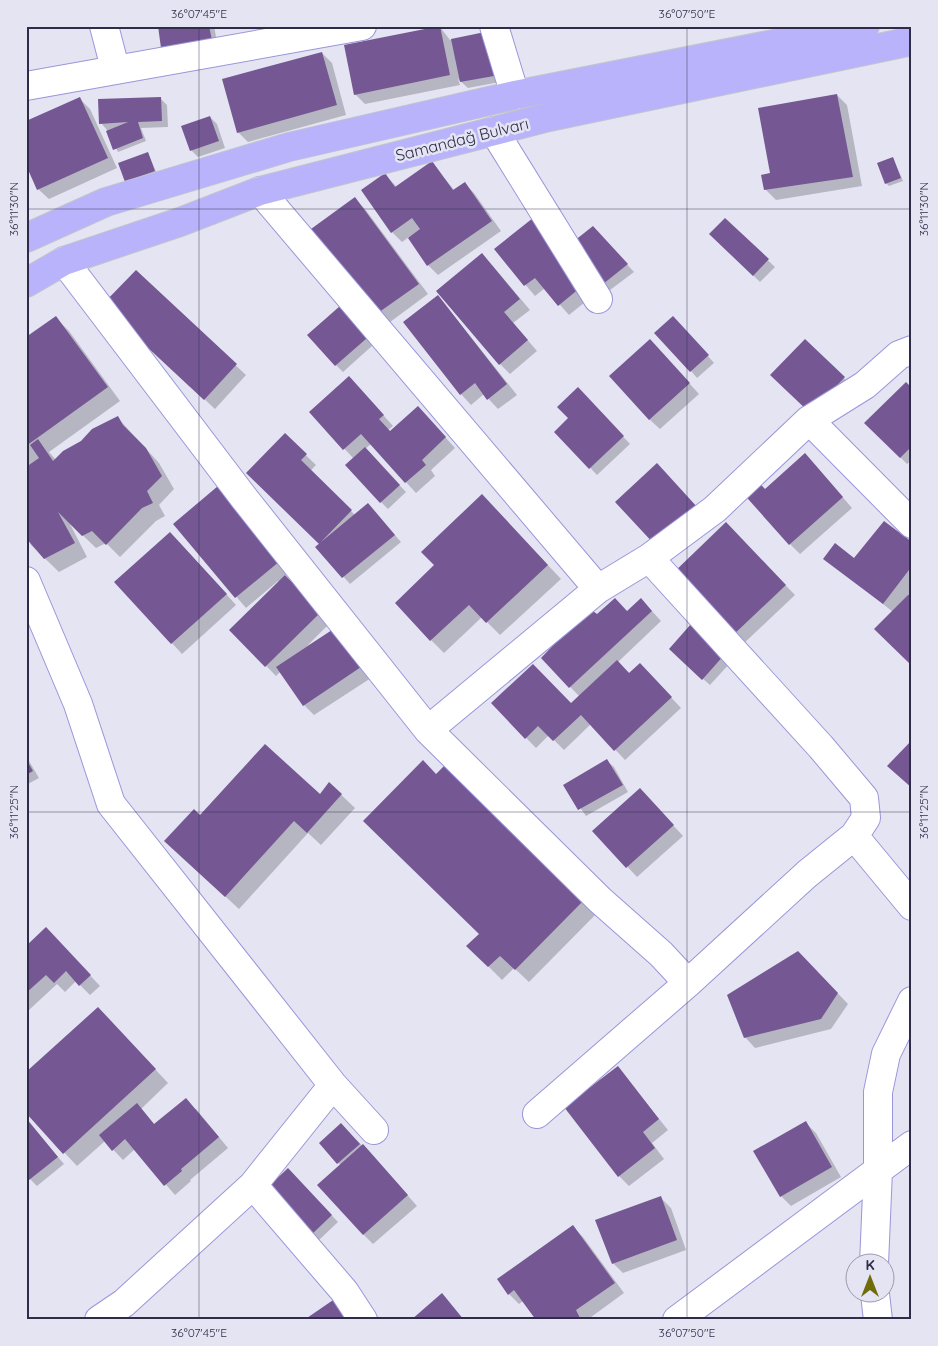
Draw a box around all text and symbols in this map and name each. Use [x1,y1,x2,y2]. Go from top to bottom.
text: 36°07'45"E [171,6,227,21]
text: 36°07'50"E [659,6,716,21]
street label: Samandağ Bulvarı [393,113,531,165]
text: 36°11'30"N [6,182,21,236]
text: 36°11'30"N [916,182,931,236]
text: 36°11'25"N [6,785,21,839]
text: 36°11'25"N [916,785,931,839]
north arrow [846,1254,896,1304]
text: K [865,1256,875,1274]
text: 36°07'45"E [171,1325,227,1340]
text: 36°07'50"E [659,1325,716,1340]

